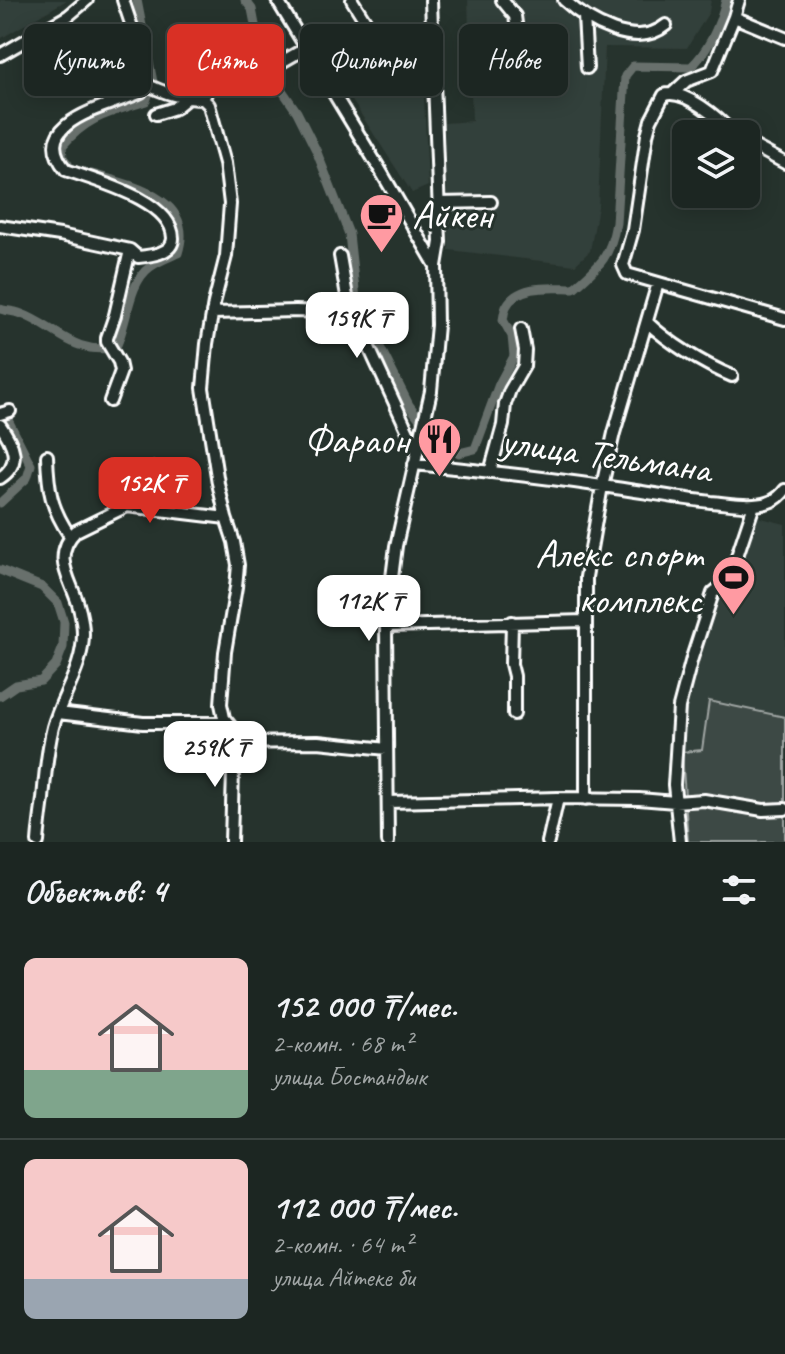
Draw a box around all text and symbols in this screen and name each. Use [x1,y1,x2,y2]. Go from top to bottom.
chip: Купить [24,24,151,96]
chip: Снять [167,24,284,96]
chip: Фильтры [300,24,443,96]
chip: Новое [459,24,568,96]
map controls [672,120,760,208]
button: layers [672,120,760,208]
place label: Айкен [412,190,495,240]
cafe icon: Айкен [357,191,405,254]
pin: 159K ₸ [292,292,422,360]
text: 159K ₸ [324,301,390,334]
place label: Фараон [304,415,412,465]
street label: улица Тельмана [496,415,718,495]
restaurant icon: Фараон [416,416,464,479]
pin: 152K ₸ [85,457,215,525]
text: 152K ₸ [117,466,183,499]
place label: Алекс спорт комплекс [535,529,705,625]
sports icon: Алекс спорт комплекс [709,553,757,616]
pin: 112K ₸ [304,575,434,643]
text: 112K ₸ [335,584,403,617]
pin: 259K ₸ [150,721,280,789]
text: 259K ₸ [182,730,248,763]
icon: filters [717,868,761,912]
text: Объектов: 4 [24,869,166,912]
text: 152 000 ₸/мес. [272,984,457,1027]
icon: home [88,990,184,1086]
text: 2-комн. · 68 m² [272,1027,412,1060]
text: улица Бостандык [272,1060,426,1093]
text: 112 000 ₸/мес. [272,1185,458,1228]
icon: home [88,1191,184,1287]
text: 2-комн. · 64 m² [272,1228,412,1261]
text: улица Айтеке би [272,1261,415,1294]

